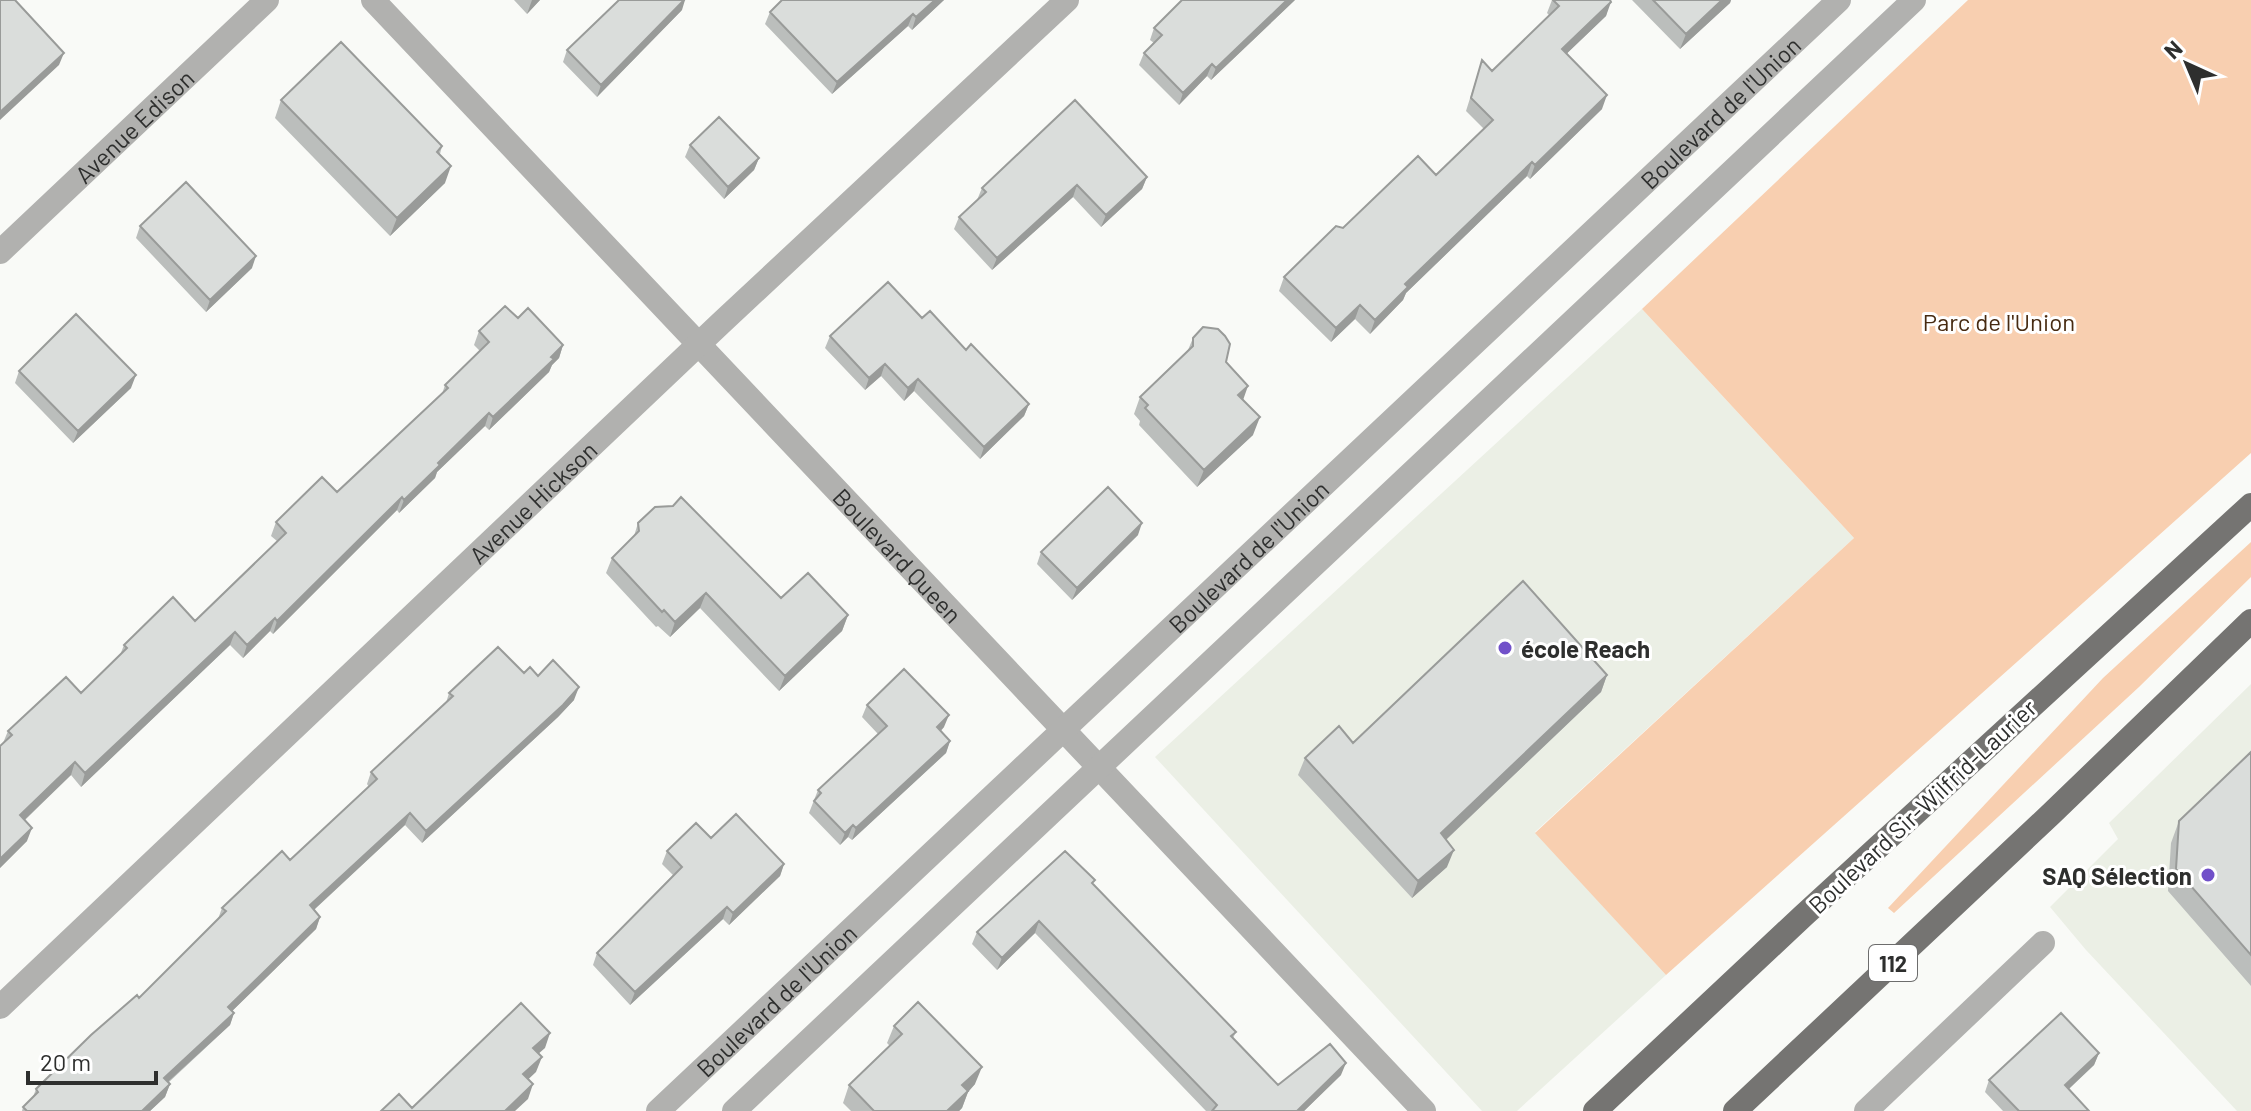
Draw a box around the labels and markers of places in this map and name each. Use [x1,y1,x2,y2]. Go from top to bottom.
place label: école Reach [1521,634,1650,663]
marker: école Reach [1496,639,1514,657]
place label: SAQ Sélection [2042,861,2192,890]
marker: SAQ Sélection [2199,866,2217,884]

